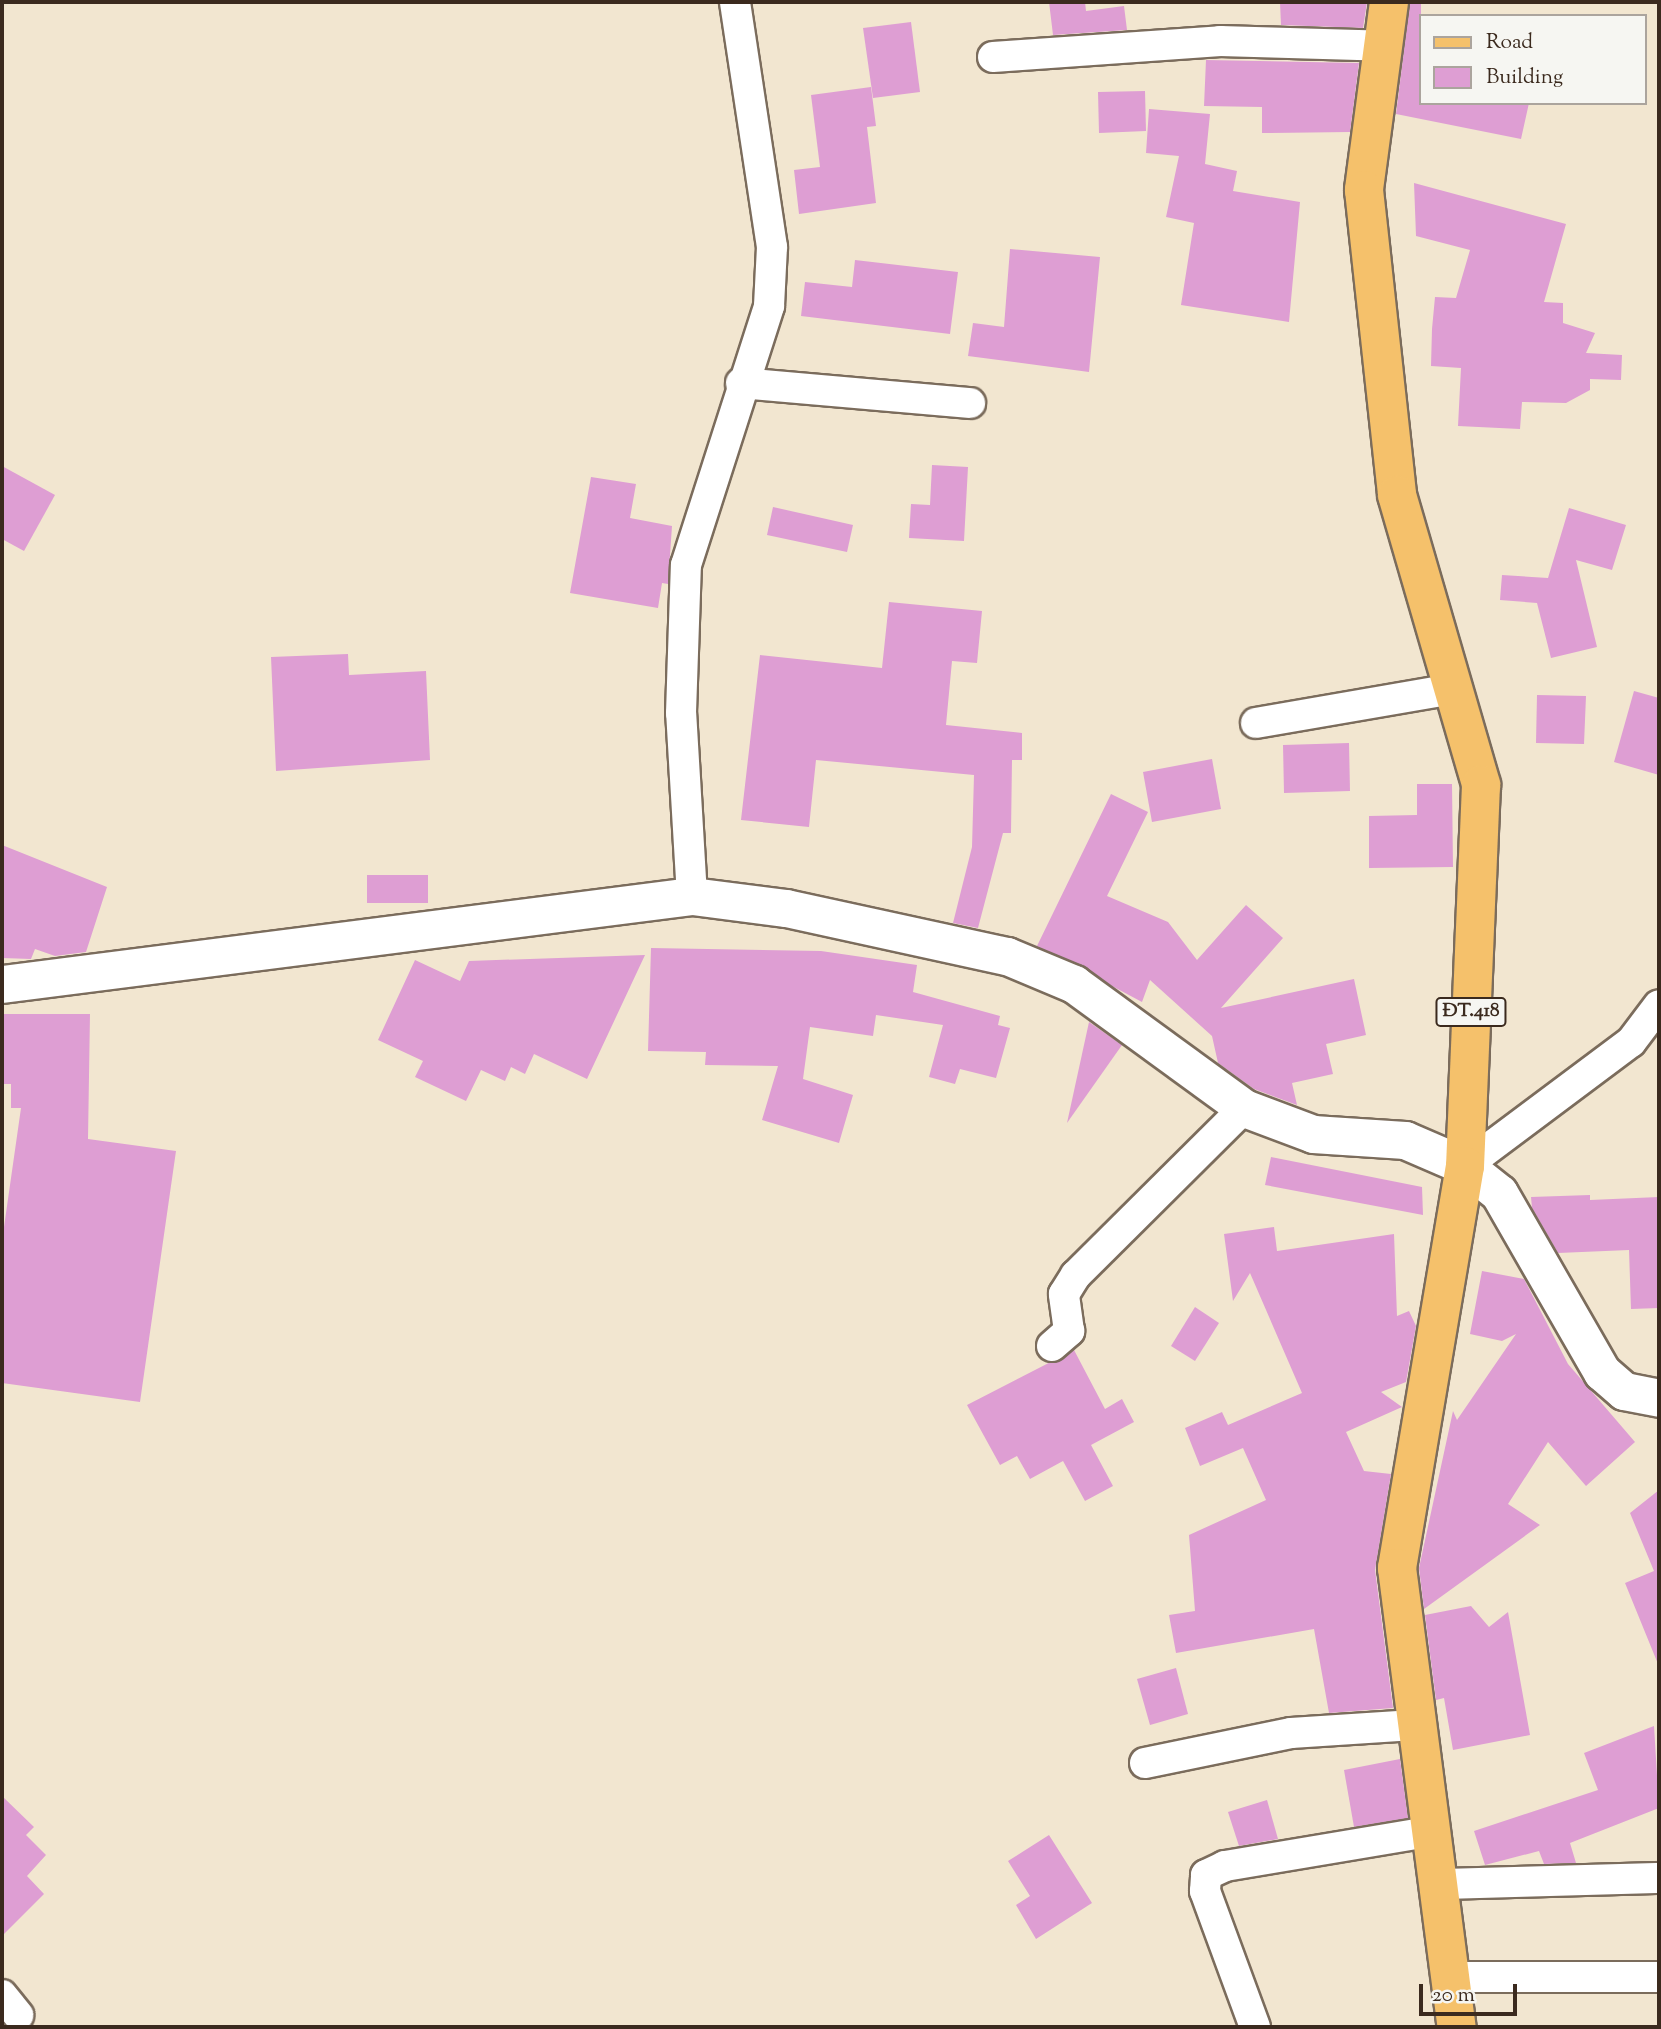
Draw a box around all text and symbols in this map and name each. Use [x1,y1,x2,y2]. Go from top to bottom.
legend [1420,14,1647,105]
text: Road [1486,28,1533,58]
text: Building [1486,63,1563,93]
road number: ĐT.418 [1434,996,1508,1028]
scale bar [1423,1969,1521,2013]
text: 20 m [1432,1981,1475,2011]

